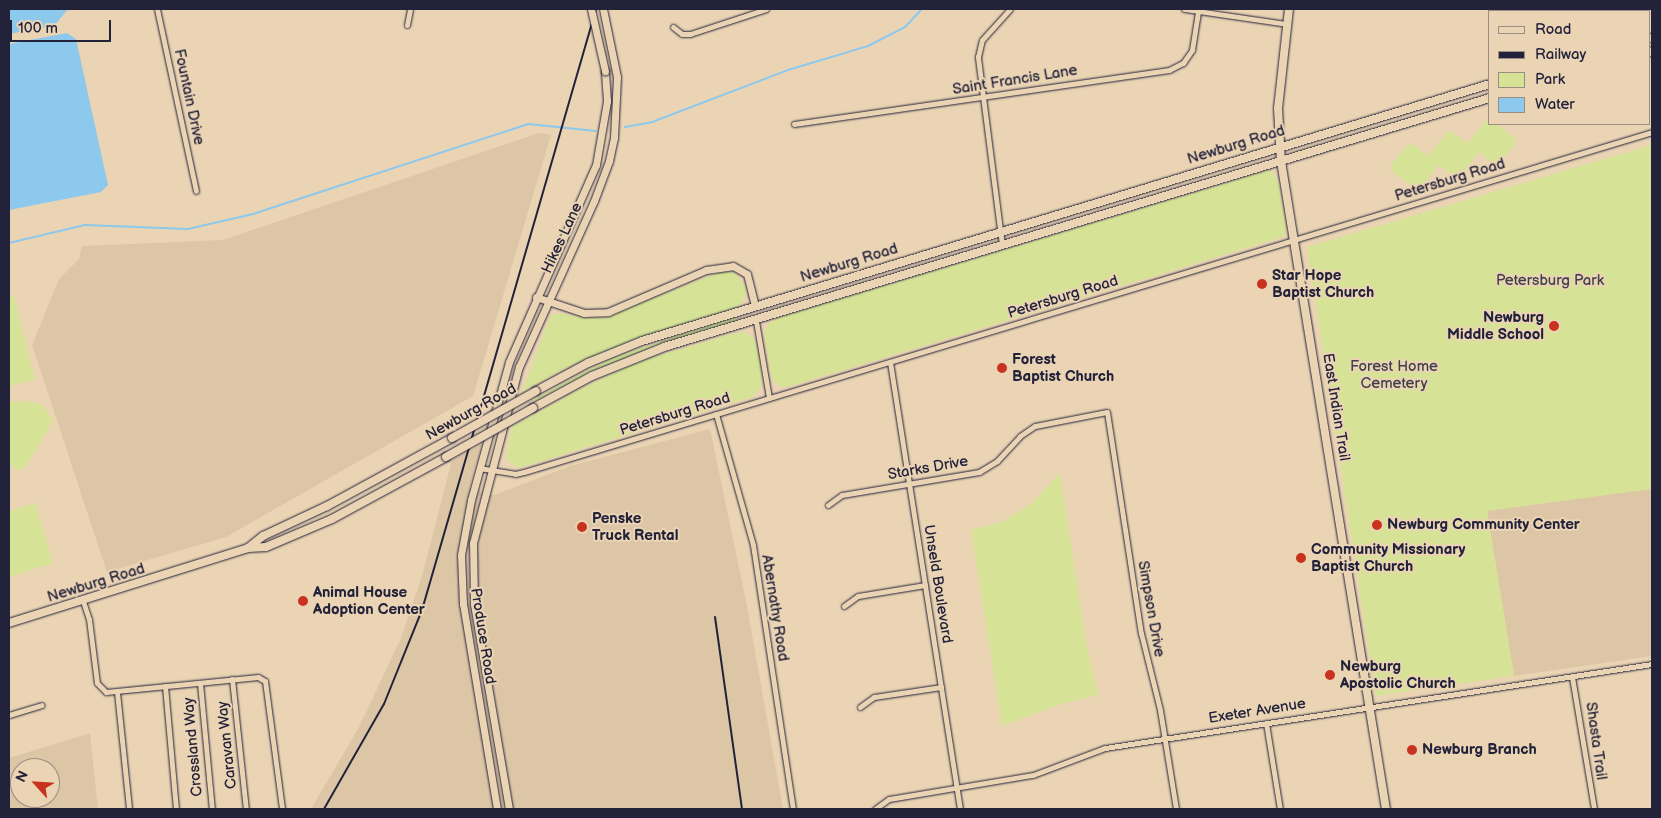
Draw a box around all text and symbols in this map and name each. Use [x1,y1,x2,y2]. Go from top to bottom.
scale bar [12,10,114,42]
legend [1488,10,1651,125]
text: 100 m [18,19,58,38]
text: Road [1535,20,1571,39]
text: Railway [1535,45,1586,64]
street label: Fountain Drive [170,47,208,147]
street label: Saint Francis Lane [951,61,1079,99]
text: Park [1535,70,1565,89]
text: Water [1535,95,1575,114]
street label: Newburg Road [1185,122,1287,168]
street label: Petersburg Road [1393,155,1507,205]
street label: Hikes Lane [538,200,586,276]
street label: Newburg Road [798,240,900,286]
place label: Star Hope Baptist Church [1272,266,1374,301]
street label: Petersburg Road [1006,272,1120,322]
park label: Petersburg Park [1496,272,1604,290]
marker: Star Hope Baptist Church [1256,278,1268,290]
place label: Newburg Middle School [1447,308,1544,343]
marker: Newburg Middle School [1548,320,1560,332]
place label: Forest Baptist Church [1012,350,1114,385]
street label: East Indian Trail [1319,352,1353,462]
park label: Forest Home Cemetery [1350,357,1438,392]
marker: Forest Baptist Church [996,362,1008,374]
street label: Newburg Road [422,380,520,444]
street label: Petersburg Road [618,389,732,439]
street label: Starks Drive [886,452,970,484]
place label: Penske Truck Rental [592,509,678,544]
place label: Newburg Community Center [1387,516,1580,534]
marker: Newburg Community Center [1371,519,1383,531]
marker: Penske Truck Rental [576,521,588,533]
street label: Unseld Boulevard [920,523,956,645]
place label: Community Missionary Baptist Church [1311,540,1466,575]
marker: Community Missionary Baptist Church [1295,552,1307,564]
street label: Abernathy Road [758,553,792,663]
street label: Simpson Drive [1134,559,1168,659]
street label: Newburg Road [45,560,147,606]
place label: Animal House Adoption Center [313,583,425,618]
street label: Produce Road [467,587,499,685]
marker: Animal House Adoption Center [297,595,309,607]
place label: Newburg Apostolic Church [1340,657,1456,692]
marker: Newburg Apostolic Church [1324,669,1336,681]
street label: Exeter Avenue [1207,694,1307,728]
street label: Crossland Way [180,696,206,798]
street label: Caravan Way [213,700,241,790]
street label: Shasta Trail [1582,701,1610,781]
place label: Newburg Branch [1422,741,1537,759]
marker: Newburg Branch [1406,744,1418,756]
north arrow [10,758,60,808]
text: N [12,768,32,785]

